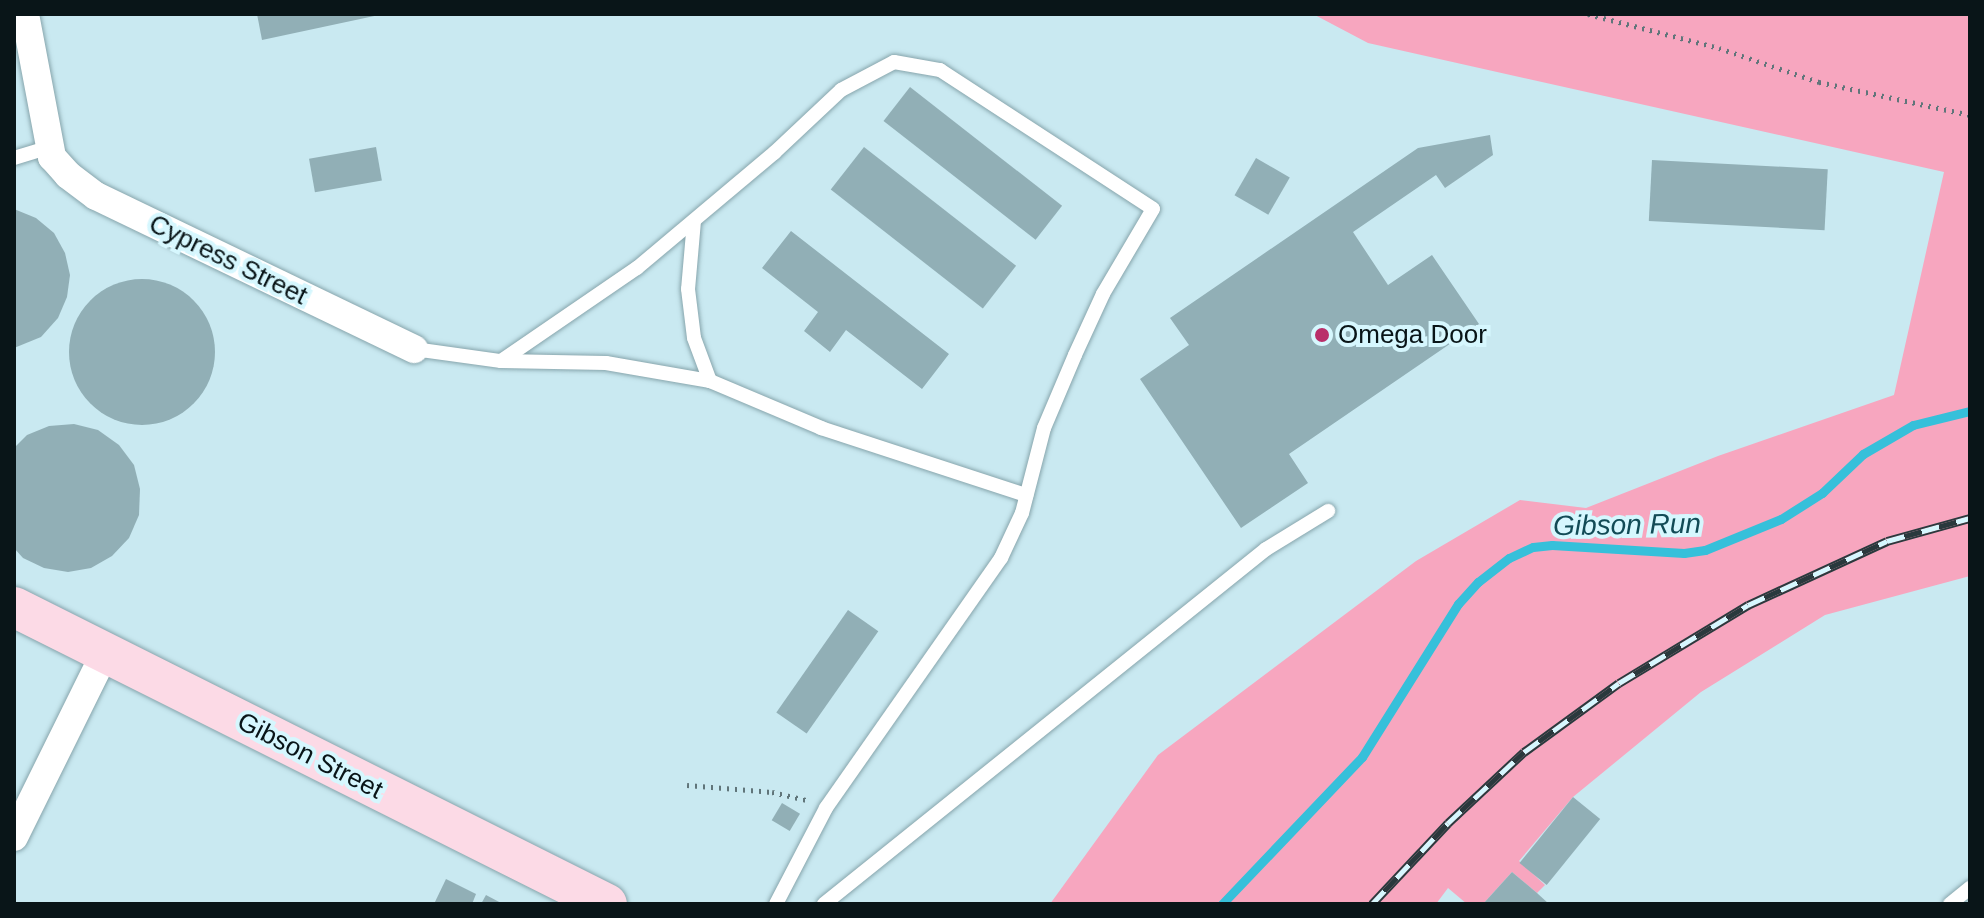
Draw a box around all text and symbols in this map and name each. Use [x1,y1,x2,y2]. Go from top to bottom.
street label: Cypress Street [144,208,312,312]
place label: Omega Door [1338,319,1487,351]
marker: Omega Door [1313,326,1331,344]
water label: Gibson Run [1553,507,1701,543]
street label: Gibson Street [232,706,388,806]

